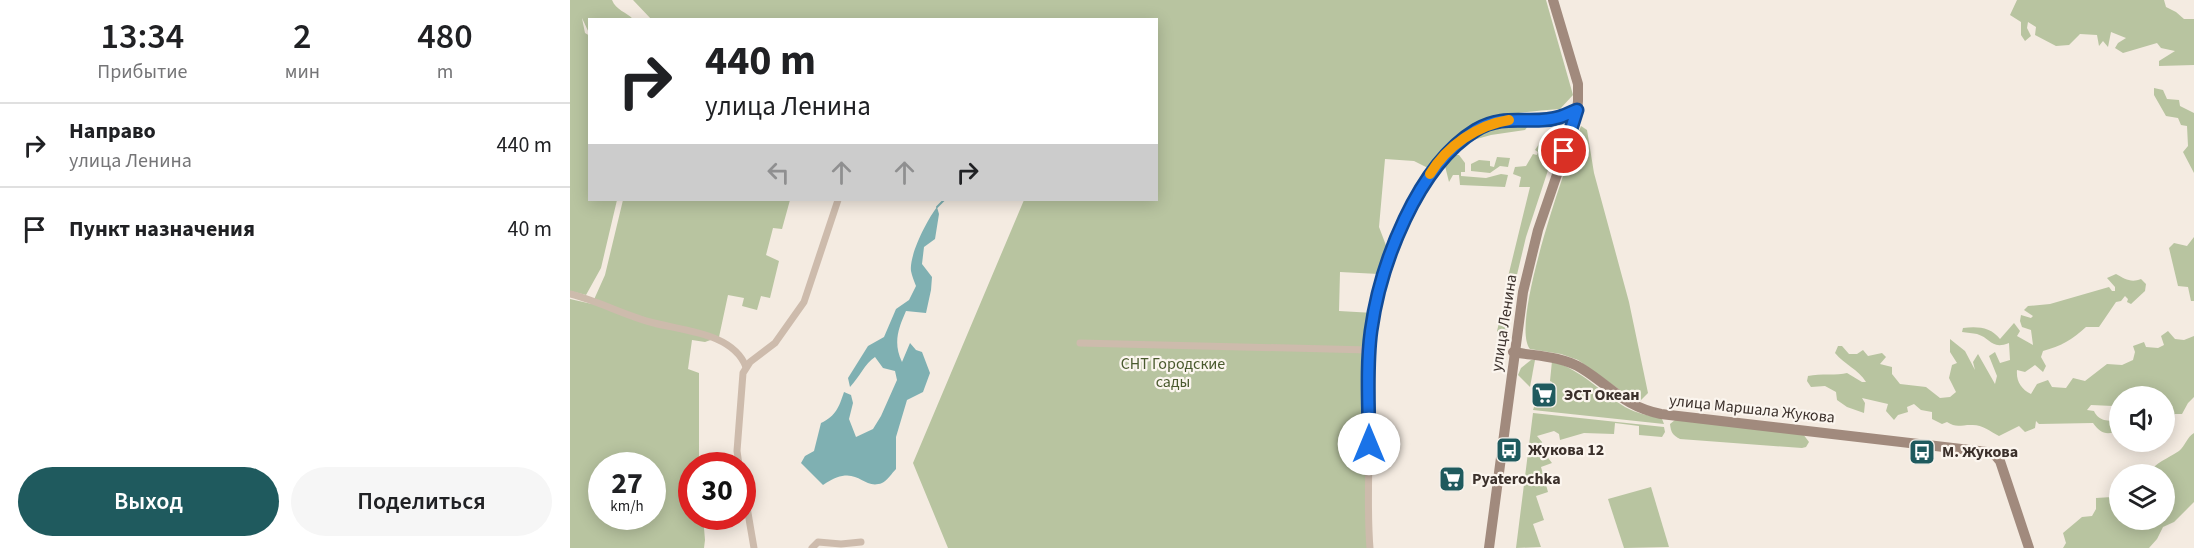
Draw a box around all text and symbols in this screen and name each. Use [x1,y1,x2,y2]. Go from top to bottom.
text: 13:34 [100,11,184,62]
text: 2 [293,11,312,62]
text: 480 [417,11,473,62]
text: 440 m [705,31,816,91]
icon: right [606,42,684,120]
text: Прибытие [97,58,187,86]
text: мин [285,58,320,86]
text: m [437,58,453,86]
text: улица Ленина [705,87,871,126]
text: Направо [69,115,156,147]
pin [1538,125,1589,176]
icon: right [18,129,51,162]
text: 440 m [497,129,552,161]
icon: arrive [1547,134,1580,167]
text: улица Ленина [69,147,192,175]
icon: left [762,156,795,189]
icon: ahead [825,156,858,189]
icon: ahead [888,156,921,189]
icon: right [951,156,984,189]
icon: arrive [18,213,51,246]
text: Пункт назначения [69,213,255,245]
text: 40 m [507,213,552,245]
street label: улица Ленина [1485,273,1523,373]
park label: СНТ Городские сады [1121,353,1225,393]
supermarket icon: ЭСТ Океан [1529,380,1559,410]
place label: ЭСТ Океан [1564,384,1640,406]
map controls [2109,386,2175,530]
button: sound [2109,386,2175,452]
street label: улица Маршала Жукова [1668,389,1836,429]
position arrow [1337,412,1401,476]
bus stop icon: Жукова 12 [1494,435,1524,465]
bus stop icon: М. Жукова [1907,437,1937,467]
place label: Жукова 12 [1528,439,1604,461]
place label: М. Жукова [1942,441,2018,463]
speed limit sign: 30 [678,452,756,530]
text: 27 [611,462,643,505]
supermarket icon: Pyaterochka [1437,464,1467,494]
button: layers [2109,464,2175,530]
button: Выход [18,467,279,536]
button: Поделиться [291,467,552,536]
place label: Pyaterochka [1472,468,1561,490]
text: km/h [610,496,644,517]

